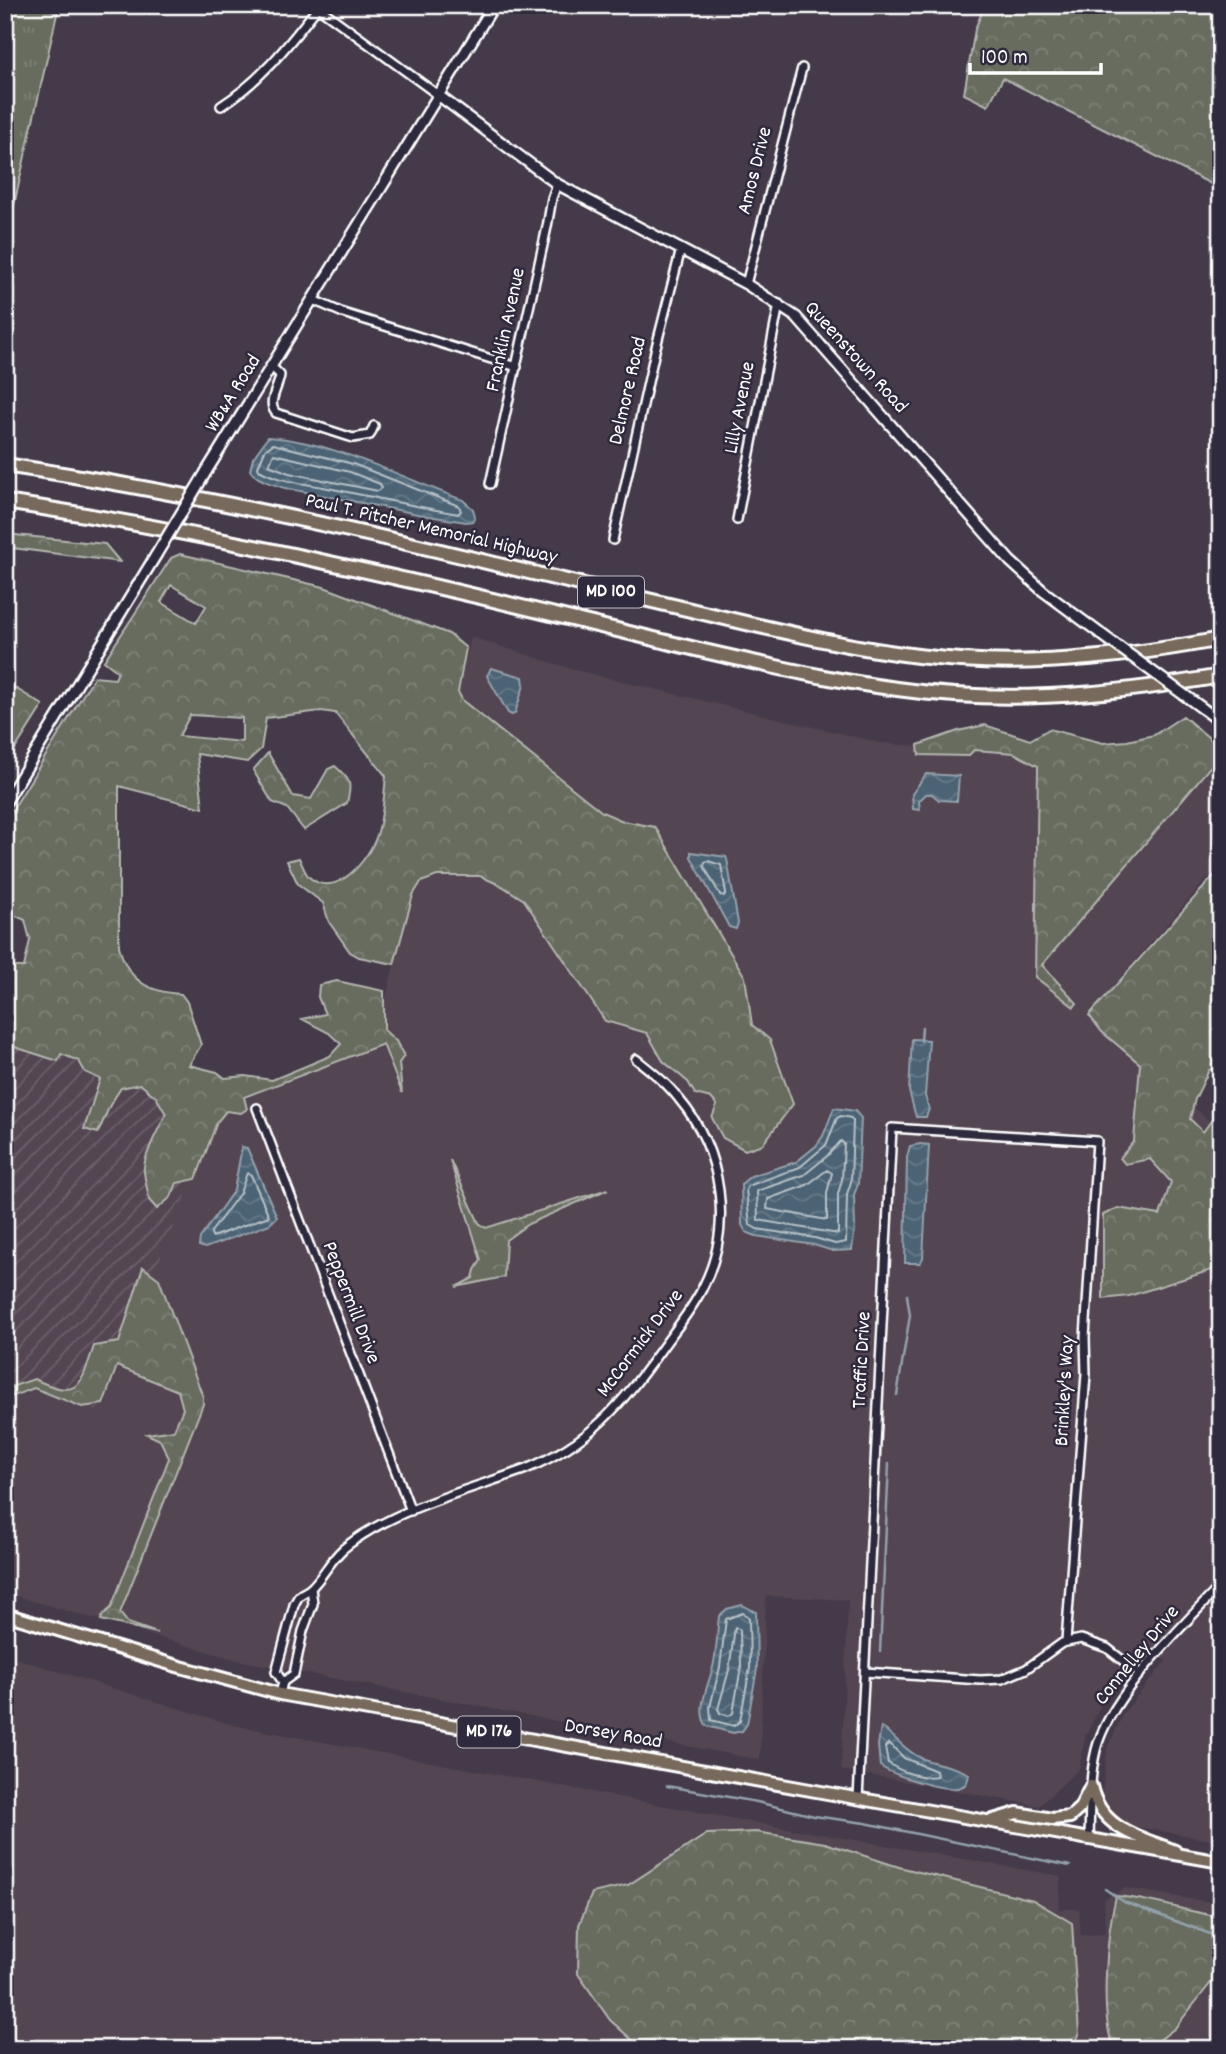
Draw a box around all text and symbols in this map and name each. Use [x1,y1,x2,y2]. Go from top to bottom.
scale bar [970,32,1102,76]
text: 100 m [981,44,1028,74]
street label: Amos Drive [731,124,781,218]
street label: Franklin Avenue [479,265,535,395]
street label: Queenstown Road [796,295,914,421]
street label: Delmore Road [602,334,656,448]
street label: WB&A Road [198,349,270,439]
street label: Lilly Avenue [717,359,765,457]
street label: Paul T. Pitcher Memorial Highway [302,486,560,574]
road number: MD 100 [578,576,644,608]
street label: Peppermill Drive [313,1238,387,1368]
street label: McCormick Drive [590,1284,692,1404]
street label: Traffic Drive [845,1311,881,1409]
street label: Brinkley's Way [1048,1334,1084,1447]
street label: Connelley Drive [1088,1599,1188,1713]
street label: Dorsey Road [562,1712,664,1758]
road number: MD 176 [458,1716,520,1748]

